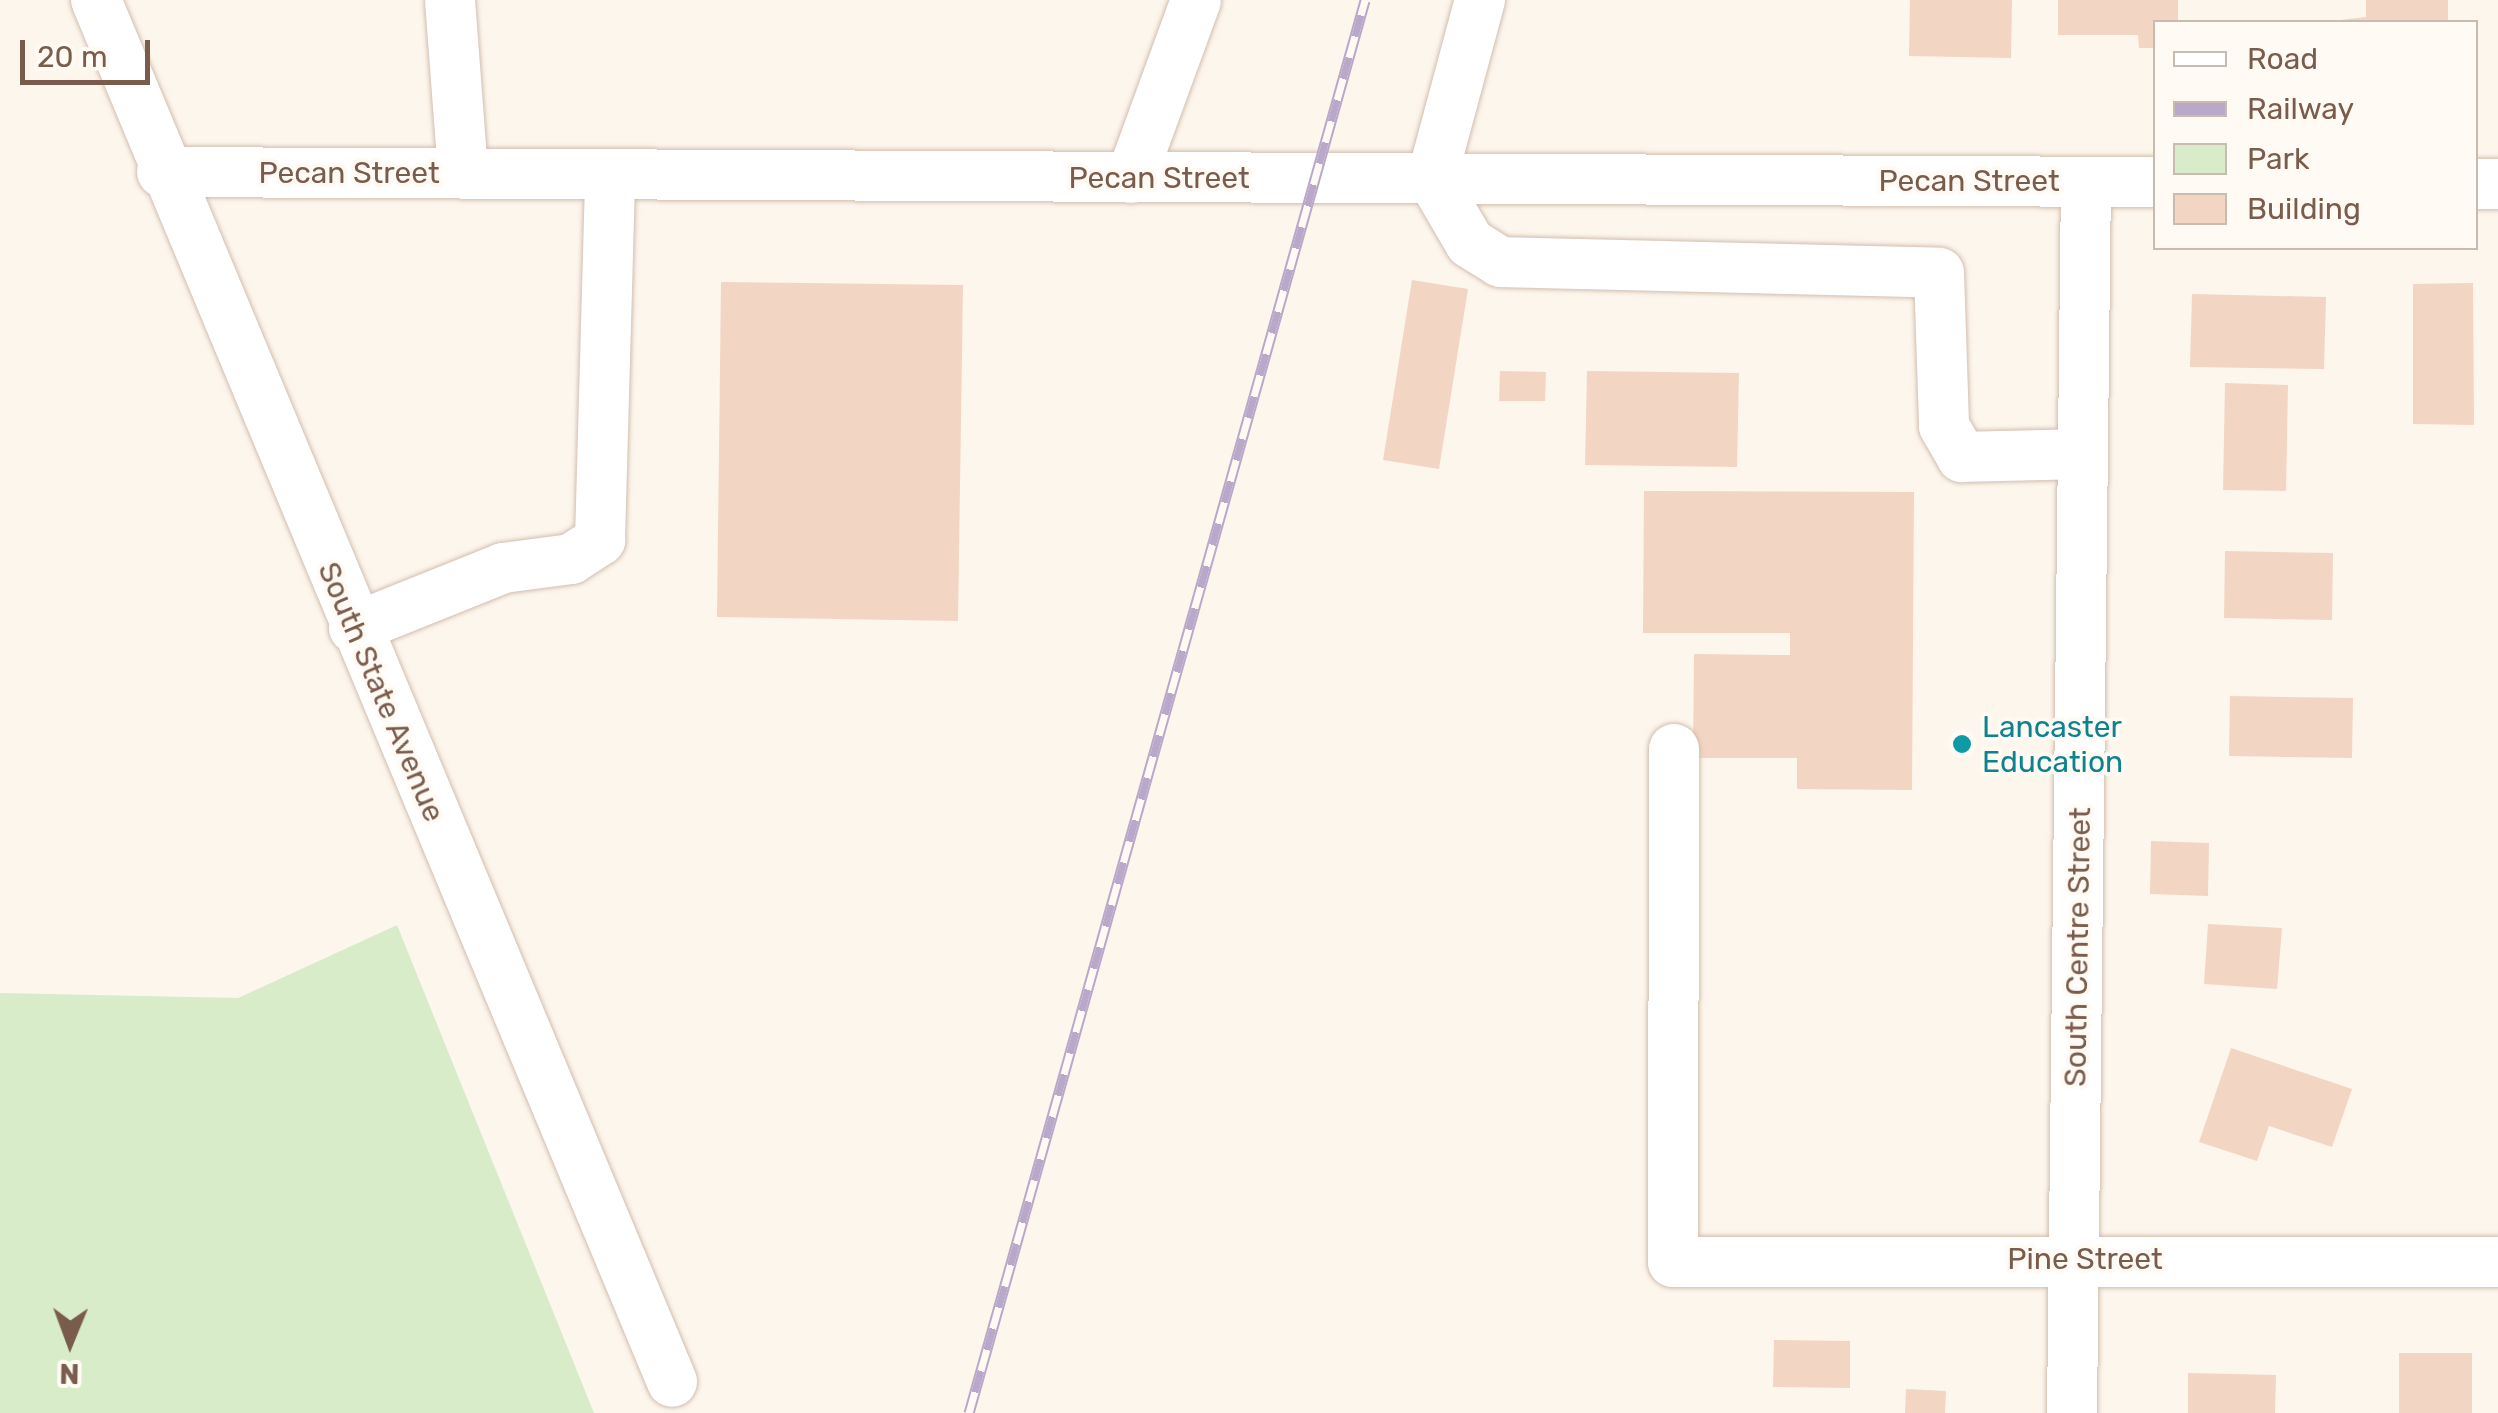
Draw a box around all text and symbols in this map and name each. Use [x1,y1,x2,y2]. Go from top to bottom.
scale bar [25,20,155,82]
legend [2153,20,2478,250]
text: 20 m [37,39,108,75]
text: Road [2247,41,2318,77]
text: Railway [2247,91,2354,127]
text: Park [2247,141,2309,177]
street label: Pecan Street [258,155,440,191]
street label: Pecan Street [1068,160,1250,196]
street label: Pecan Street [1878,163,2060,199]
text: Building [2247,191,2361,227]
street label: South State Avenue [310,557,452,827]
place label: Lancaster Education [1982,709,2123,780]
marker: Lancaster Education [1951,733,1973,755]
street label: South Centre Street [2058,807,2098,1087]
street label: Pine Street [2007,1241,2163,1277]
north arrow [20,1293,120,1393]
text: N [59,1357,80,1390]

